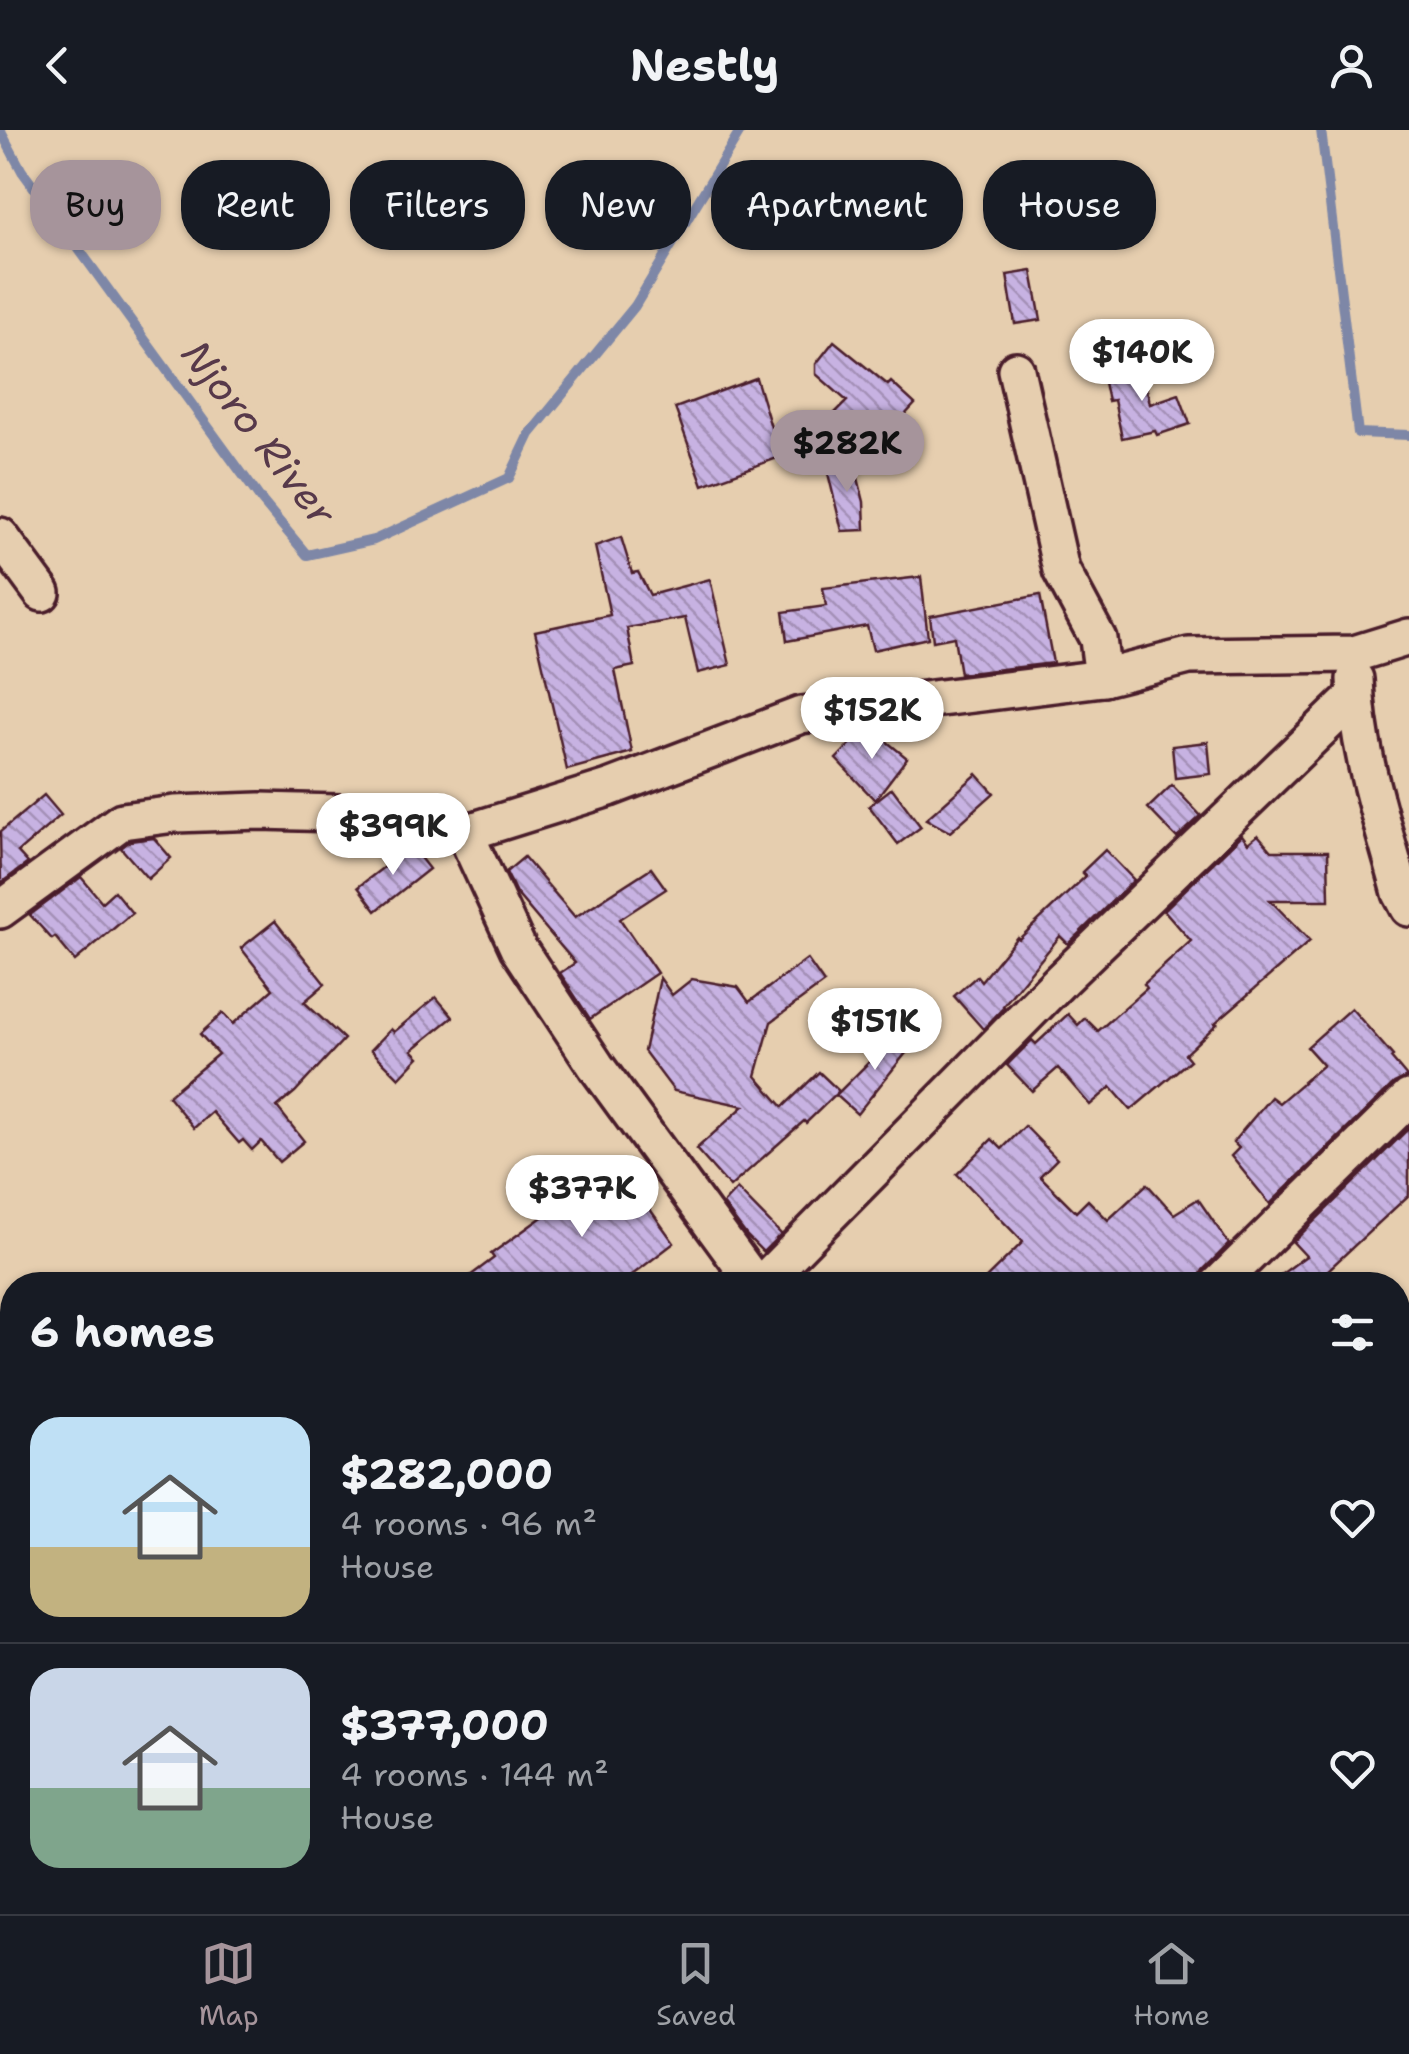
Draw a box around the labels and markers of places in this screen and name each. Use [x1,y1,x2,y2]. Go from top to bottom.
pin: $140K [1072,319,1212,404]
pin: $282K [777,410,917,495]
pin: $152K [802,677,942,762]
pin: $399K [323,793,463,878]
pin: $151K [805,988,945,1073]
pin: $377K [512,1155,652,1240]

